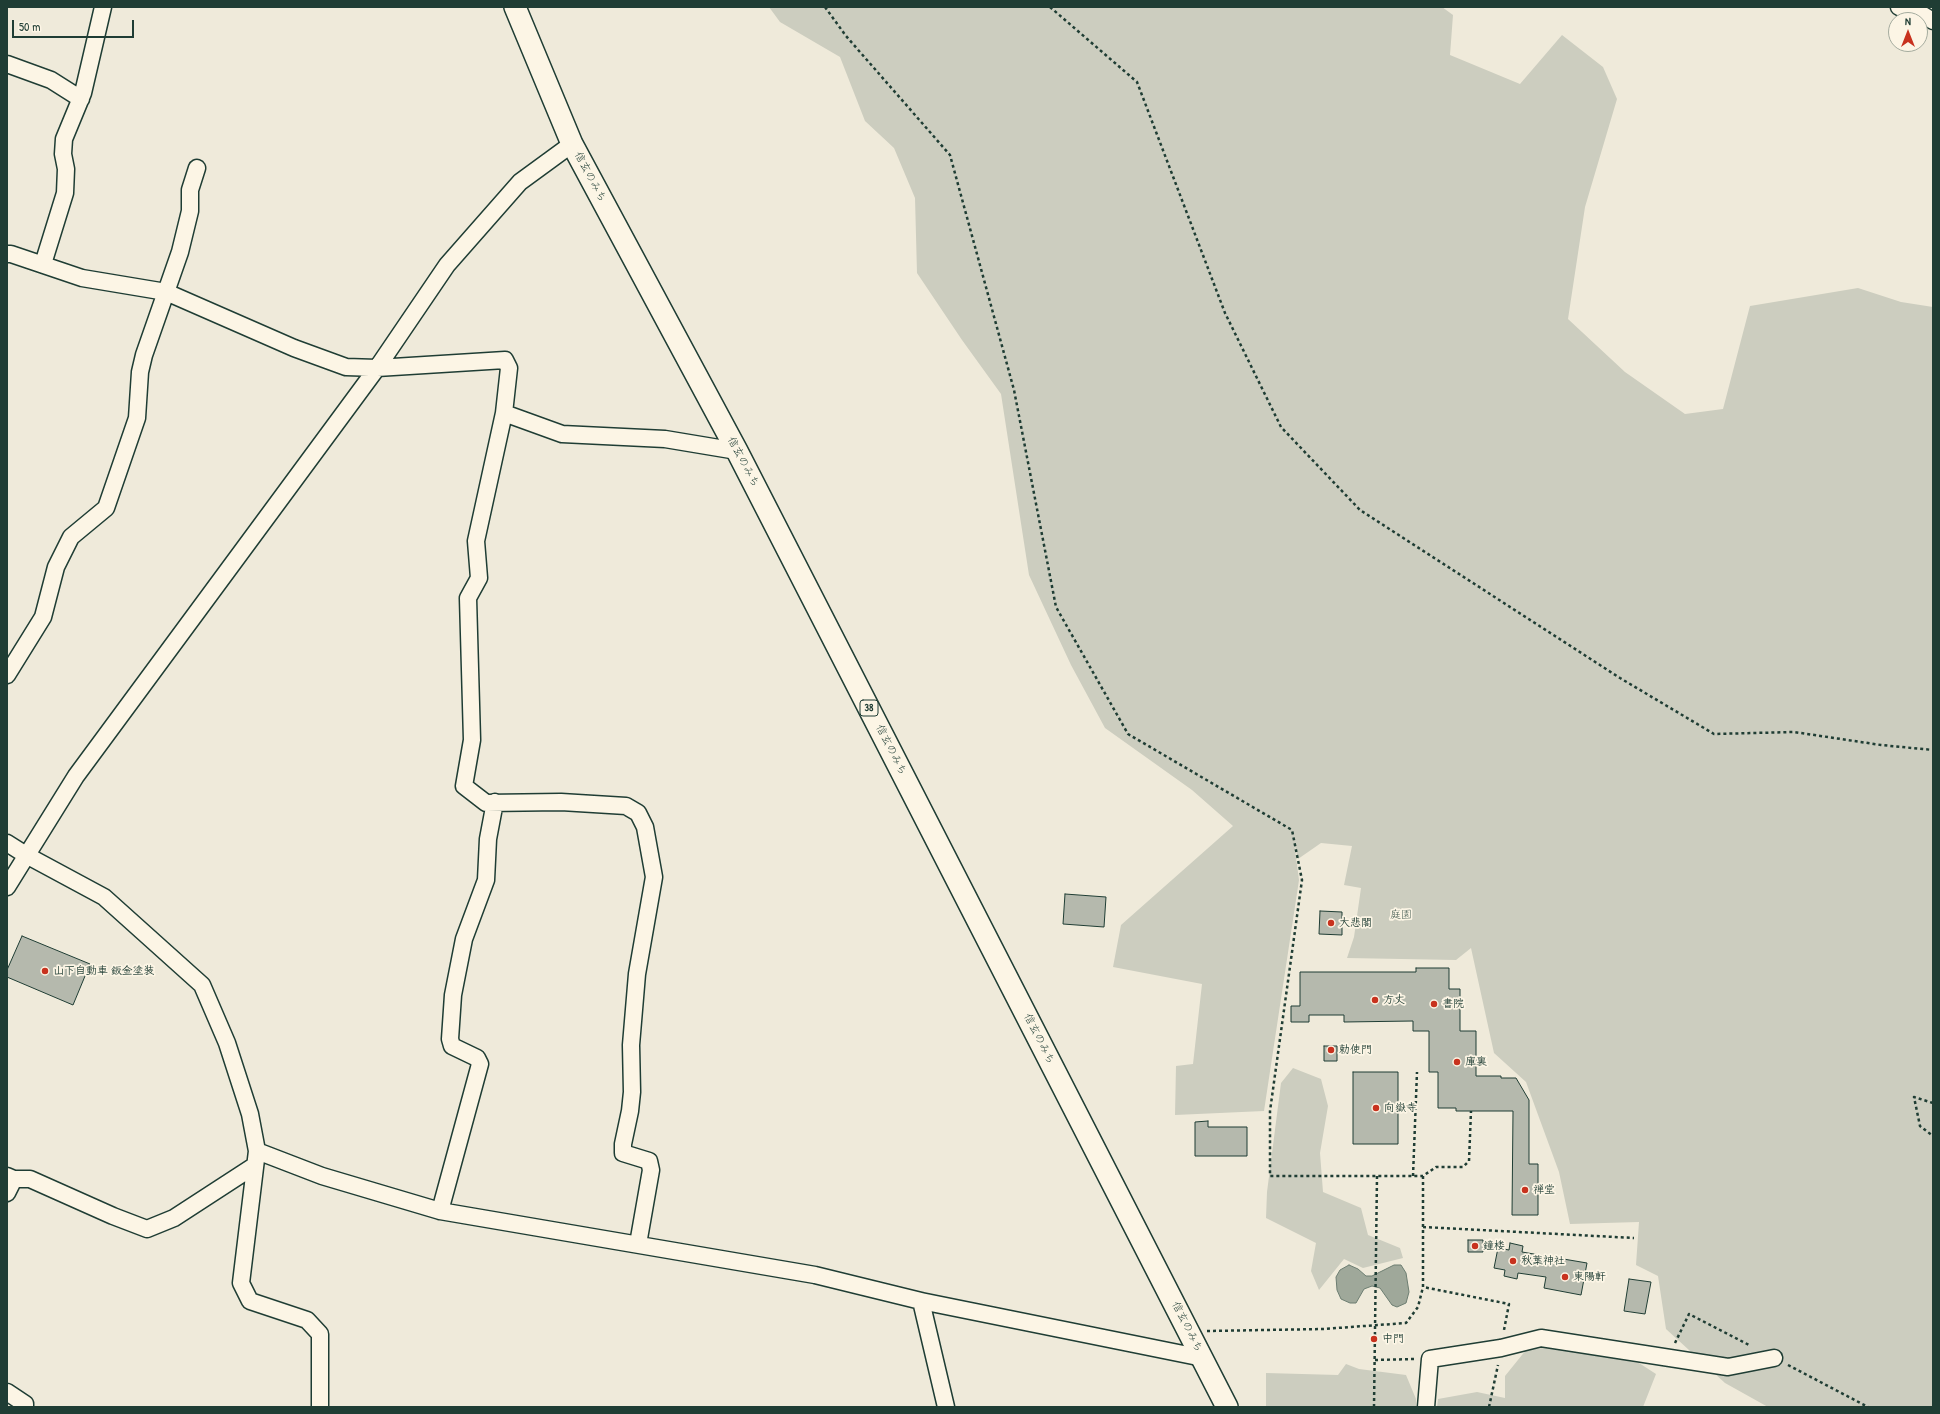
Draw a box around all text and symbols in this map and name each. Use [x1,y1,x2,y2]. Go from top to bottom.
scale bar [14,12,136,38]
north arrow [1888,12,1928,52]
text: N [1905,14,1911,28]
text: 50 m [19,18,40,35]
street label: 信玄のみち [571,150,609,204]
street label: 信玄のみち [724,435,762,489]
road number: 38 [860,700,878,716]
street label: 信玄のみち [873,723,909,777]
park label: 庭園 [1390,908,1412,922]
place label: 大悲閣 [1339,916,1372,930]
marker: 大悲閣 [1326,918,1336,928]
place label: 山下自動車 鈑金塗装 [53,964,155,978]
marker: 山下自動車 鈑金塗装 [40,966,50,976]
place label: 方丈 [1383,993,1405,1007]
marker: 方丈 [1370,995,1380,1005]
place label: 書院 [1442,997,1464,1011]
marker: 書院 [1429,999,1439,1009]
street label: 信玄のみち [1021,1012,1057,1066]
place label: 勅使門 [1339,1043,1372,1057]
marker: 勅使門 [1326,1045,1336,1055]
place label: 庫裏 [1465,1055,1487,1069]
marker: 庫裏 [1452,1057,1462,1067]
place label: 向嶽寺 [1384,1101,1417,1115]
marker: 向嶽寺 [1371,1103,1381,1113]
place label: 禅堂 [1533,1183,1555,1197]
marker: 禅堂 [1520,1185,1530,1195]
place label: 鐘楼 [1483,1239,1505,1253]
marker: 鐘楼 [1470,1241,1480,1251]
place label: 秋葉神社 [1521,1254,1565,1268]
marker: 秋葉神社 [1508,1256,1518,1266]
place label: 東陽軒 [1573,1270,1606,1284]
marker: 東陽軒 [1560,1272,1570,1282]
street label: 信玄のみち [1169,1300,1205,1354]
place label: 中門 [1382,1332,1404,1346]
marker: 中門 [1369,1334,1379,1344]

